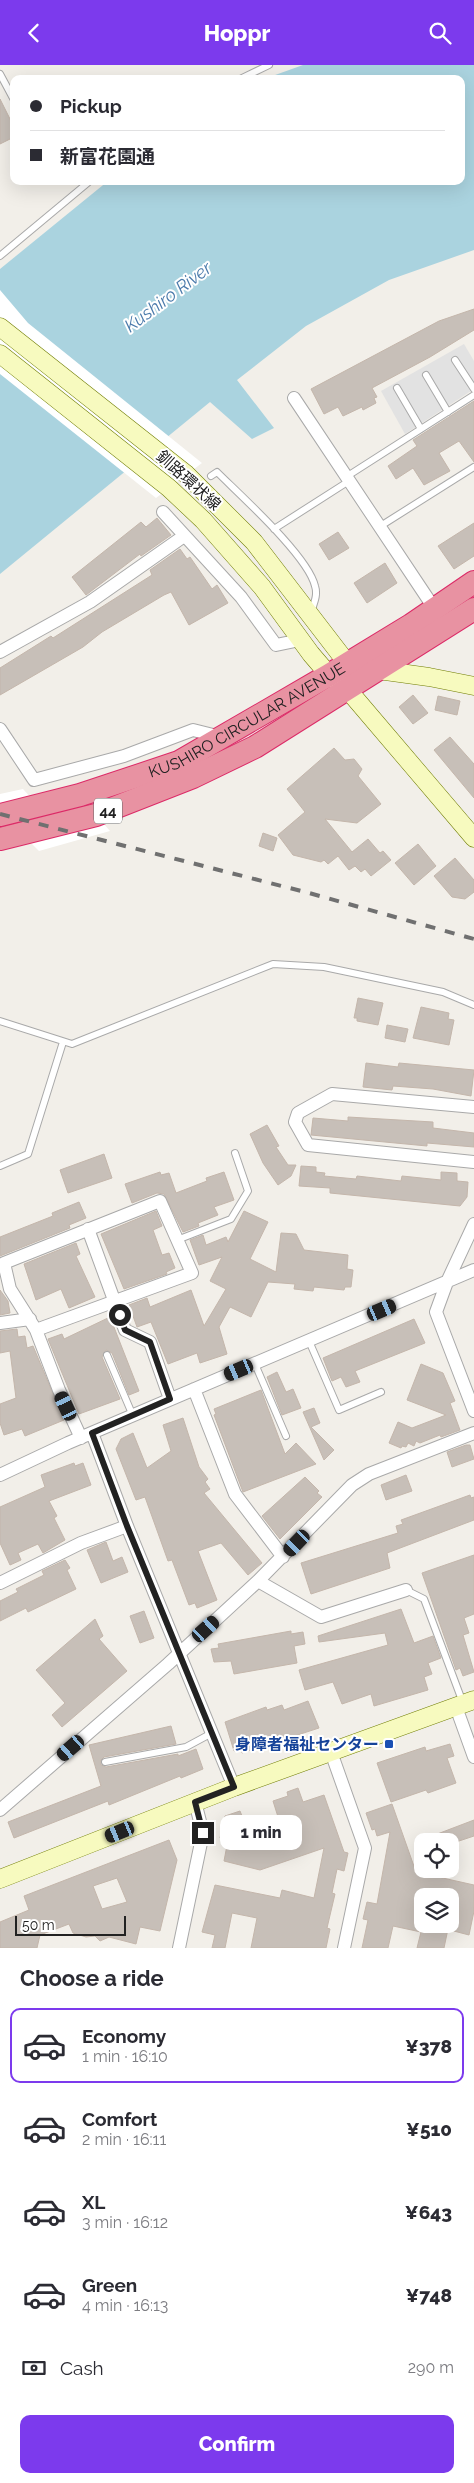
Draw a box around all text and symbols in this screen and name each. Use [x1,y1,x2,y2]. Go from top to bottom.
icon: back [20,19,48,47]
icon: search [426,19,454,47]
text: Hoppr [204,20,270,46]
text: Pickup [60,95,122,117]
text: 新富花園通 [60,145,155,167]
water label: Kushiro River [120,257,216,336]
street label: 釧路環状線 [153,447,225,514]
street label: KUSHIRO CIRCULAR AVENUE [146,658,349,782]
road number: 44 [94,799,122,823]
car [365,1297,398,1323]
route start [109,1304,131,1326]
car [222,1357,255,1383]
car [52,1389,79,1423]
car [281,1527,312,1559]
car [189,1613,222,1645]
car [54,1732,87,1764]
place label: 身障者福祉センター [235,1735,379,1754]
marker: 身障者福祉センター [383,1738,395,1750]
callout: 1 min [220,1815,303,1851]
car [103,1819,136,1845]
route end [192,1822,214,1844]
text: 1 min [240,1823,282,1842]
map controls [414,1833,459,1933]
button: locate [414,1833,459,1878]
button: layers [414,1888,459,1933]
scale bar [15,1913,126,1936]
text: 50 m [22,1917,55,1933]
text: Choose a ride [20,1965,164,1991]
icon: car [22,2023,67,2068]
text: Economy [82,2025,166,2047]
text: ¥378 [405,2035,452,2057]
text: 1 min · 16:10 [82,2047,168,2066]
icon: car [22,2106,67,2151]
text: Comfort [82,2108,157,2130]
text: ¥510 [406,2118,452,2140]
text: 2 min · 16:11 [82,2130,166,2149]
icon: car [22,2189,67,2234]
text: XL [82,2191,105,2213]
text: ¥643 [405,2201,452,2223]
text: 3 min · 16:12 [82,2213,168,2232]
icon: car [22,2272,67,2317]
text: Green [82,2274,137,2296]
text: ¥748 [405,2284,452,2306]
text: 4 min · 16:13 [82,2296,168,2315]
icon: cash [20,2354,48,2382]
text: Cash [60,2357,104,2379]
text: 290 m [408,2358,454,2377]
button: Confirm [20,2415,454,2473]

